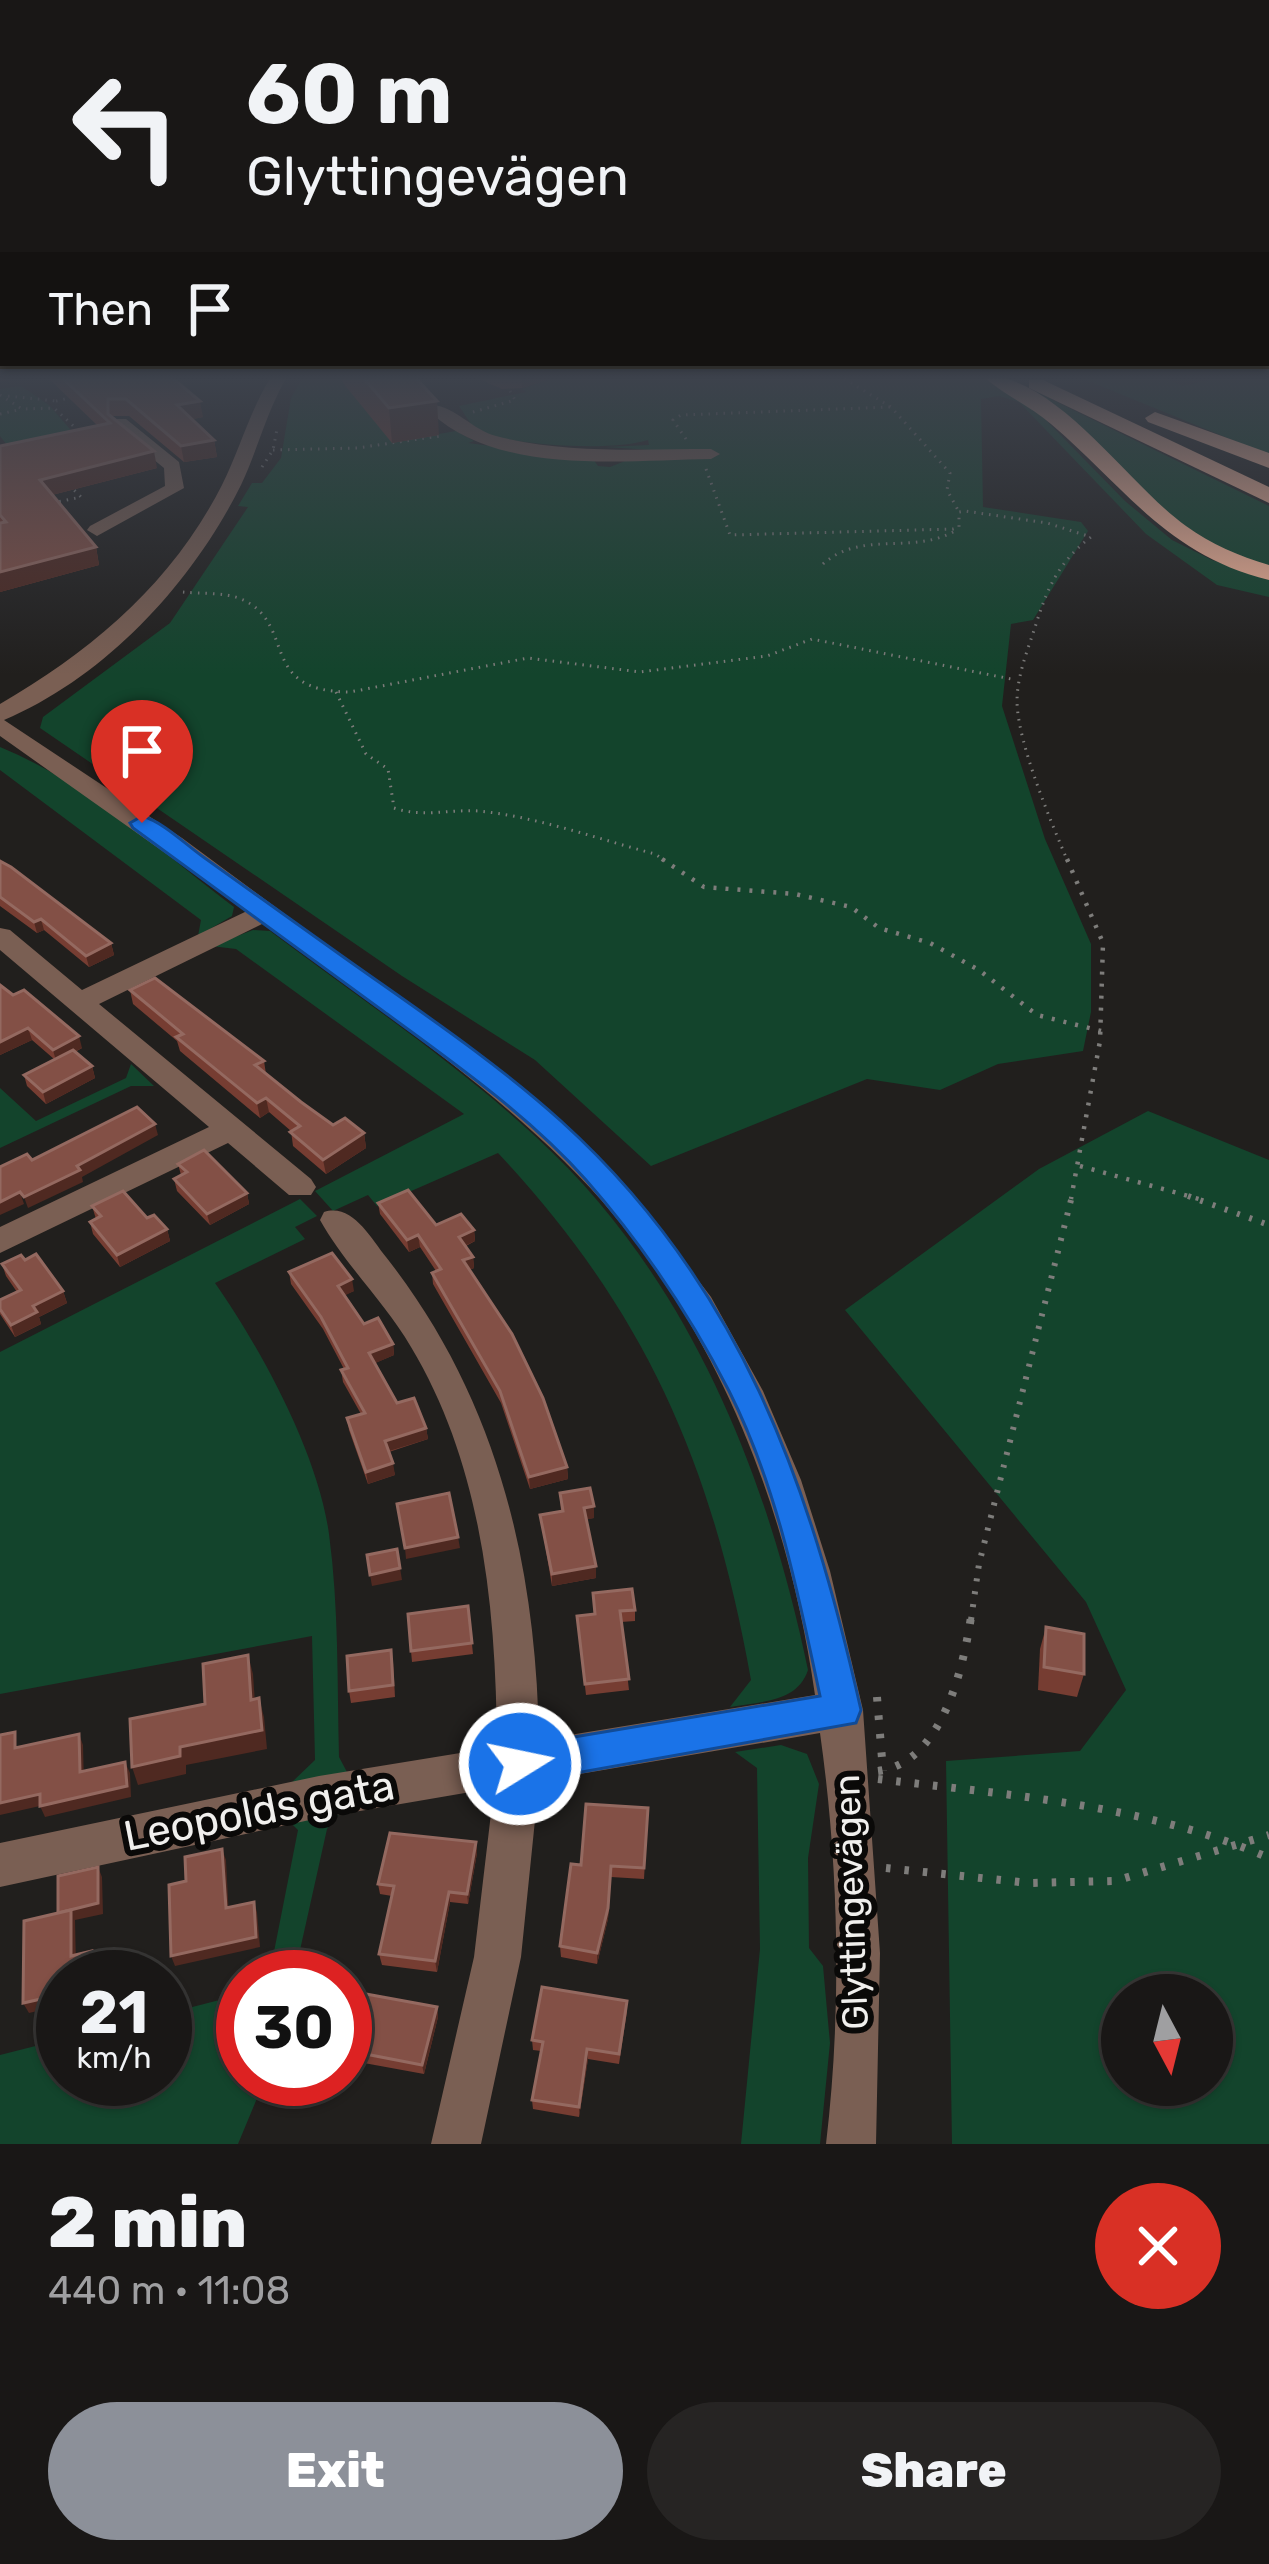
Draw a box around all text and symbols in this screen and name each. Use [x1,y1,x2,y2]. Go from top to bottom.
text: 60 m [246,44,453,144]
icon: left [48,48,204,204]
text: Glyttingevägen [246,145,629,209]
icon: arrive [177,276,243,342]
text: Then [48,283,153,336]
pin [91,700,193,823]
icon: arrive [109,718,175,784]
position arrow [457,1701,583,1827]
street label: Leopolds gata [119,1760,399,1862]
street label: Glyttingevägen [825,1774,877,2030]
speed limit sign: 30 [216,1950,372,2106]
north arrow [1101,1974,1233,2106]
map controls [1101,1974,1233,2106]
text: 21 [80,1977,148,2048]
text: km/h [77,2040,151,2076]
text: 2 min [48,2180,247,2265]
button: close [1095,2183,1221,2309]
text: 440 m · 11:08 [48,2268,290,2314]
button: Exit [48,2402,623,2540]
button: Share [647,2402,1221,2540]

